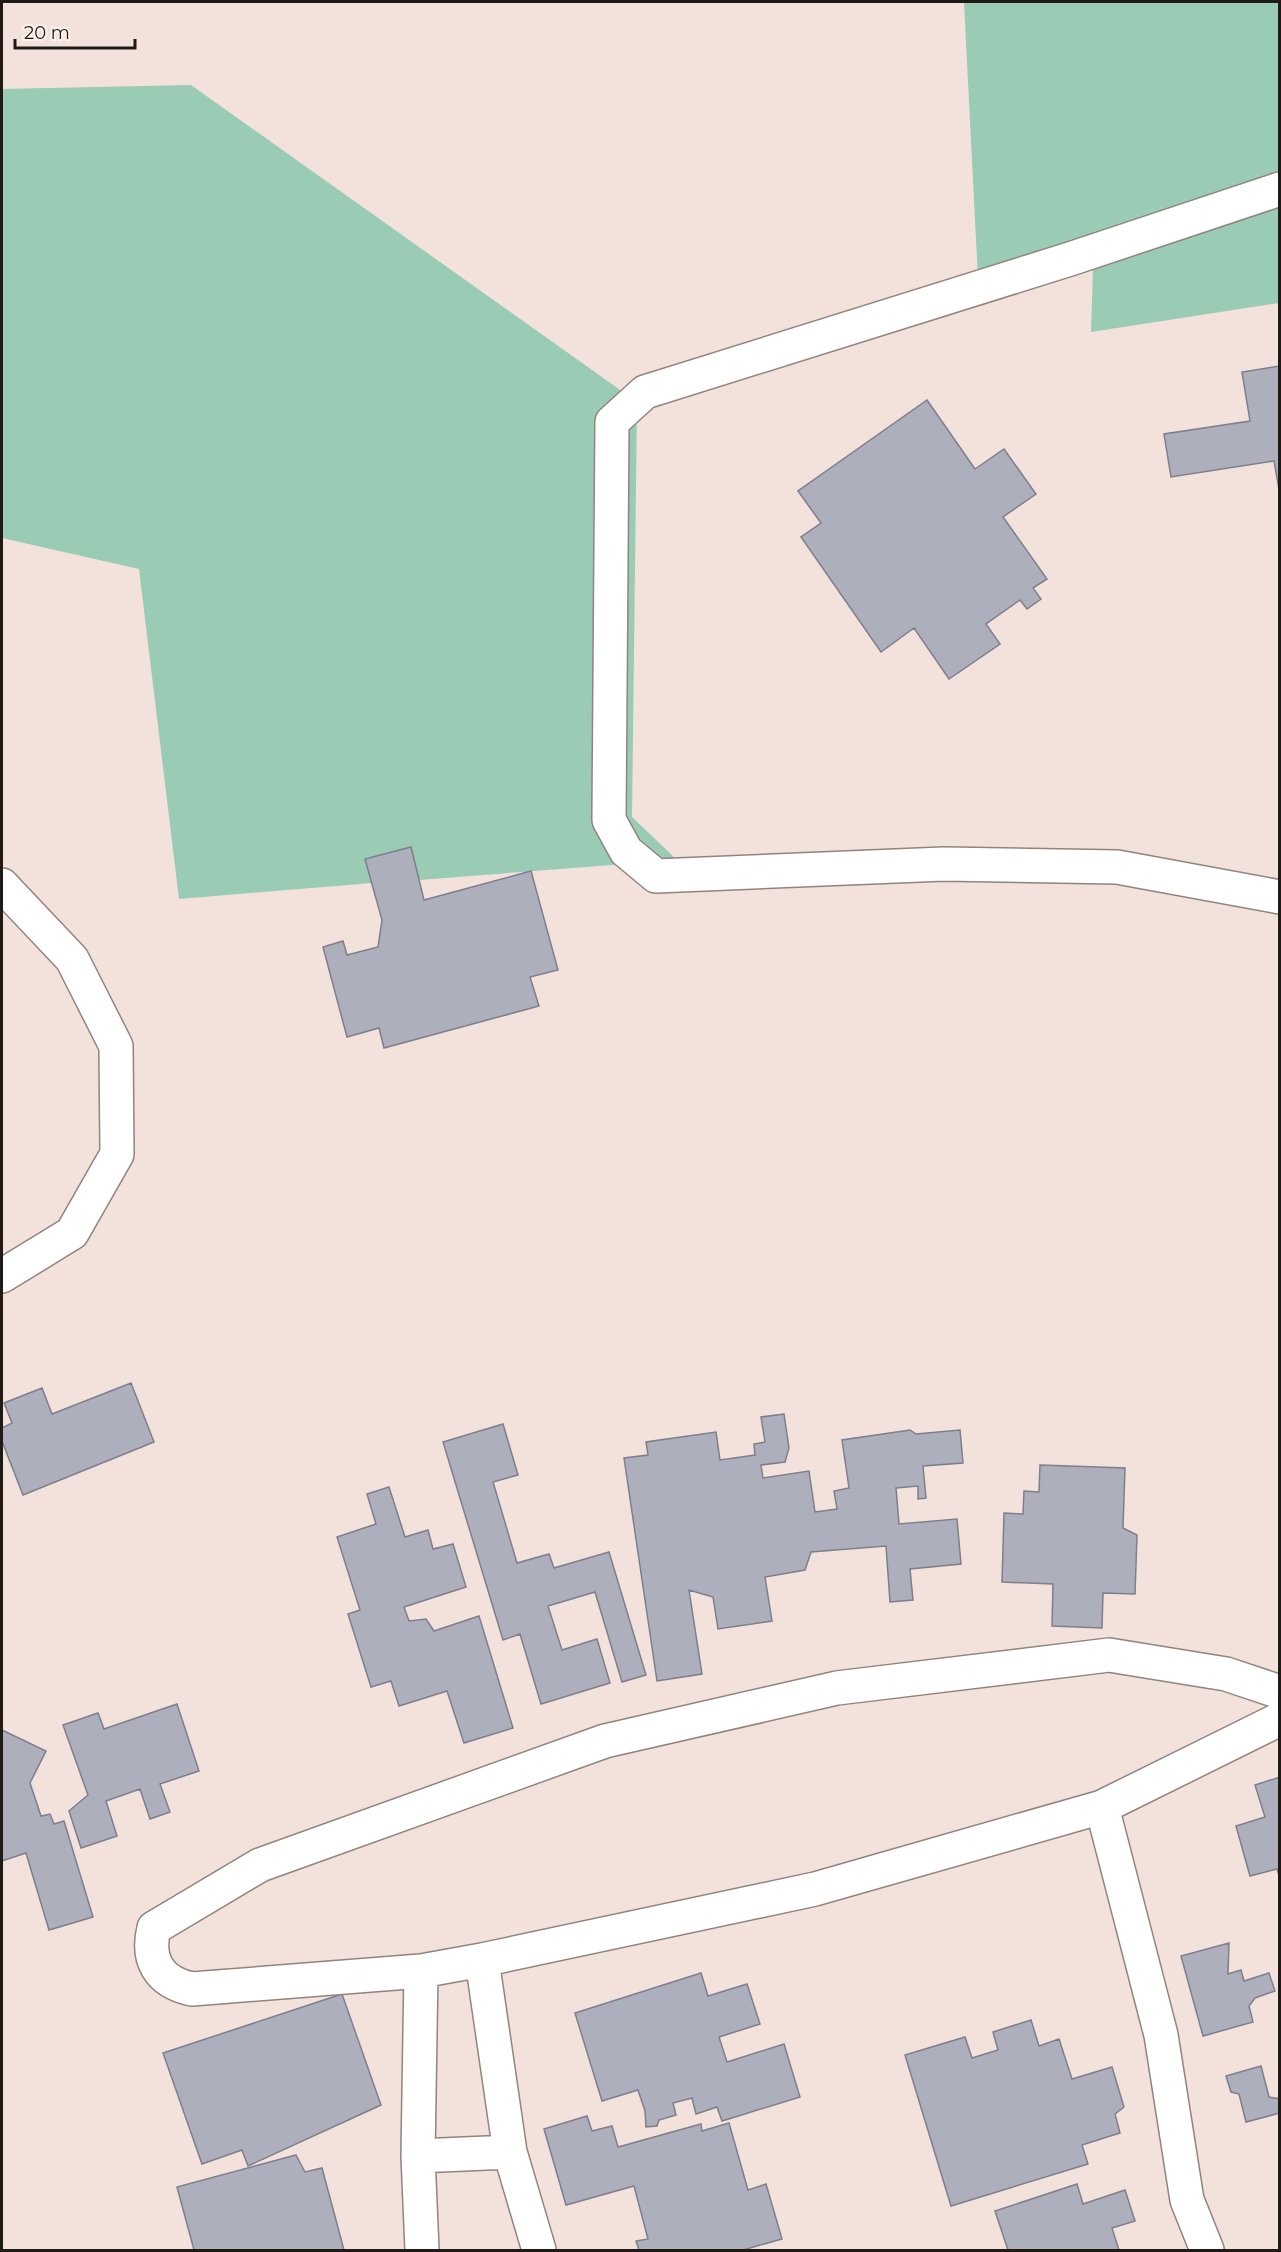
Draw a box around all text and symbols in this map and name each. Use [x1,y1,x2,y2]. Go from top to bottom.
scale bar [15,12,135,50]
text: 20 m [24,22,70,44]

